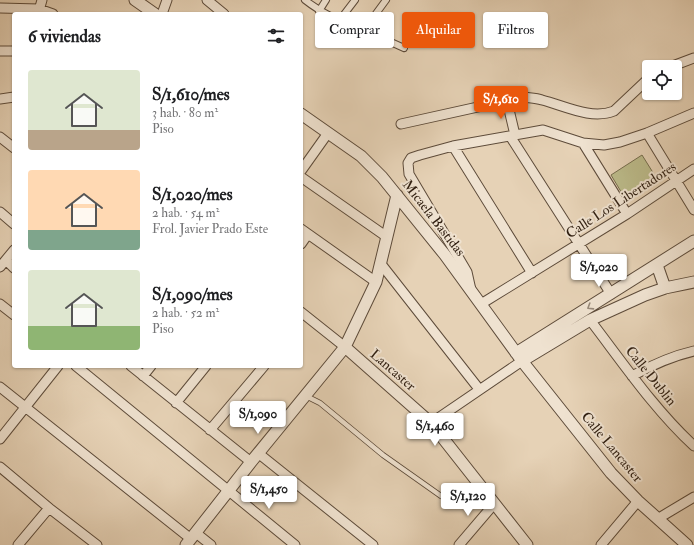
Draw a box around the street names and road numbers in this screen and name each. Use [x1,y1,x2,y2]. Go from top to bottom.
street label: Calle Los Libertadores [563,158,679,242]
street label: Micaela Bastidas [399,176,469,260]
street label: Calle Dublin [622,343,680,409]
street label: Lancaster [367,346,420,395]
street label: Calle Lancaster [578,408,647,486]

